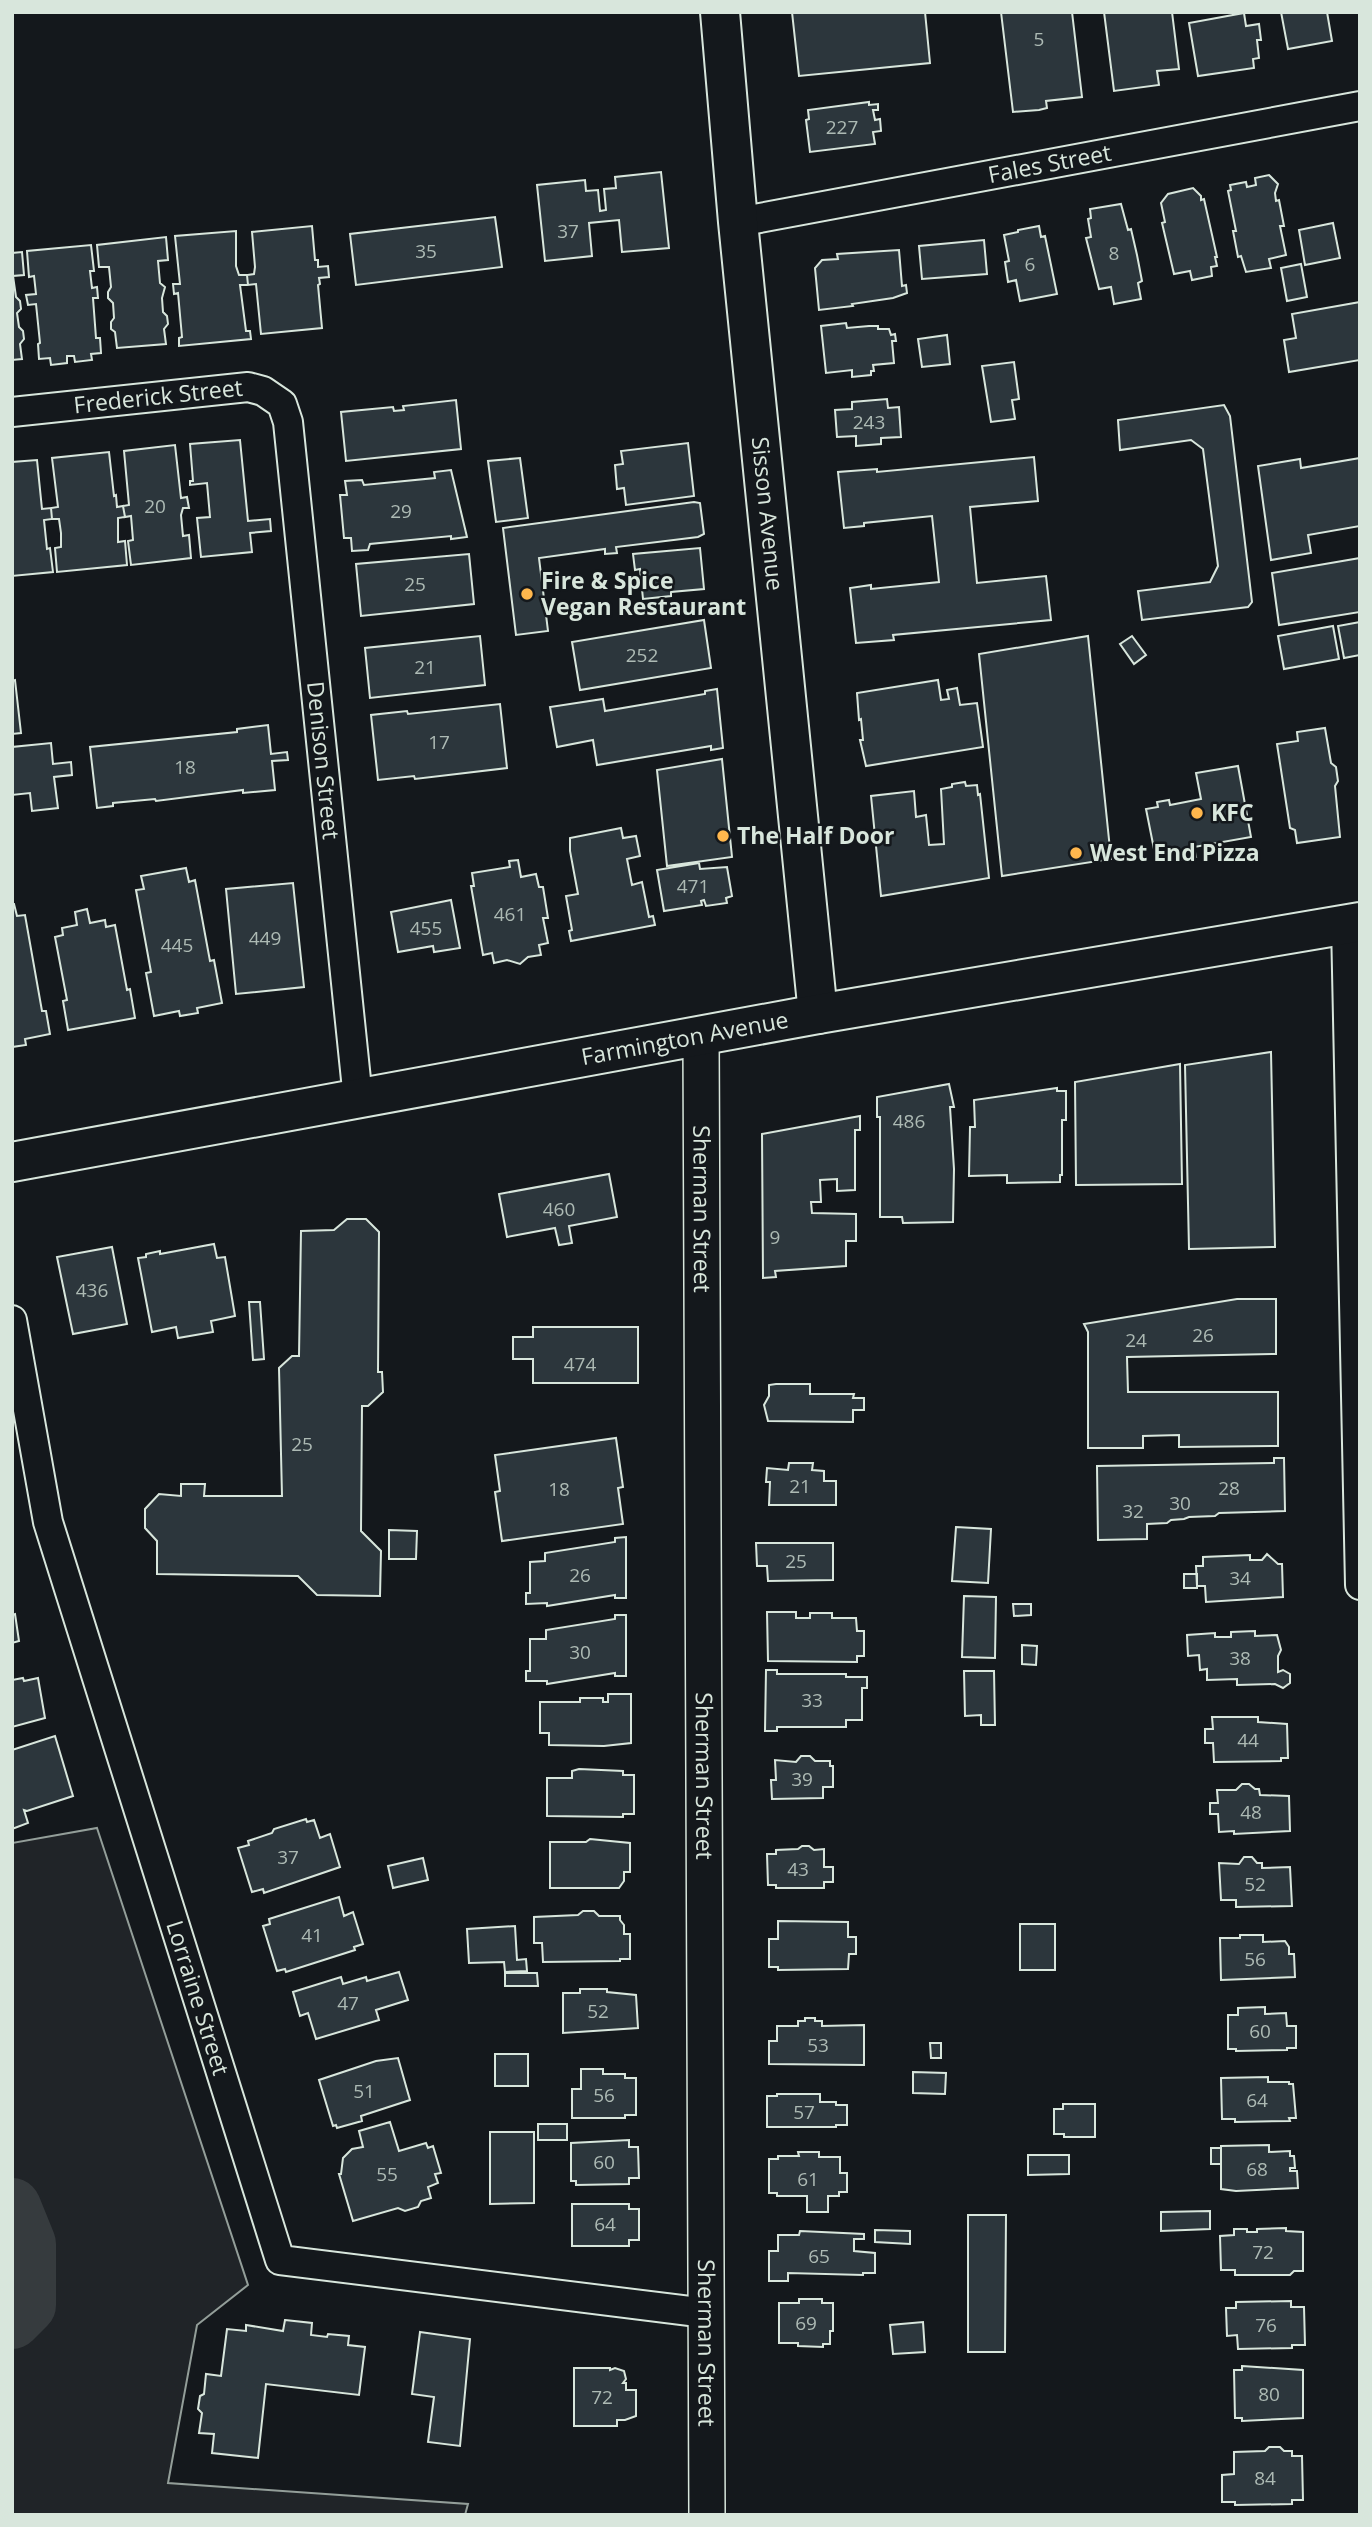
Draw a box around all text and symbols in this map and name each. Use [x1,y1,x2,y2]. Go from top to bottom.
house number: 5 [1034,26,1044,52]
house number: 227 [826,114,858,140]
street label: Fales Street [985,136,1114,190]
house number: 37 [557,218,579,244]
house number: 35 [415,238,437,264]
house number: 8 [1109,240,1119,266]
house number: 6 [1025,251,1035,277]
street label: Frederick Street [72,371,244,420]
house number: 243 [853,409,885,435]
street label: Sisson Avenue [745,435,792,592]
house number: 20 [144,493,166,519]
house number: 29 [390,498,412,524]
place label: Fire & Spice Vegan Restaurant [541,564,746,622]
house number: 25 [404,571,426,597]
marker: Fire & Spice Vegan Restaurant [519,586,535,602]
house number: 252 [626,642,658,668]
house number: 21 [414,654,436,680]
street label: Denison Street [300,680,348,841]
house number: 17 [428,729,450,755]
house number: 18 [174,754,196,780]
place label: KFC [1211,796,1254,828]
marker: KFC [1189,805,1205,821]
place label: The Half Door [737,819,894,851]
marker: The Half Door [715,828,731,844]
place label: West End Pizza [1090,836,1260,868]
marker: West End Pizza [1068,845,1084,861]
house number: 471 [677,873,709,899]
house number: 461 [494,901,526,927]
house number: 455 [410,915,442,941]
house number: 449 [249,925,281,951]
house number: 445 [161,932,193,958]
street label: Farmington Avenue [578,1003,791,1072]
house number: 486 [893,1108,925,1134]
street label: Sherman Street [686,1125,719,1293]
house number: 460 [543,1196,575,1222]
house number: 9 [770,1224,780,1250]
house number: 436 [76,1277,108,1303]
house number: 26 [1192,1322,1214,1348]
house number: 24 [1125,1327,1147,1353]
house number: 474 [564,1351,596,1377]
house number: 25 [291,1431,313,1457]
house number: 21 [789,1473,811,1499]
house number: 28 [1218,1475,1240,1501]
house number: 18 [548,1476,570,1502]
house number: 30 [1169,1490,1191,1516]
house number: 32 [1122,1498,1144,1524]
house number: 25 [785,1548,807,1574]
house number: 26 [569,1562,591,1588]
house number: 34 [1229,1565,1251,1591]
house number: 30 [569,1639,591,1665]
house number: 38 [1229,1645,1251,1671]
house number: 33 [801,1687,823,1713]
street label: Sherman Street [689,1692,721,1860]
house number: 44 [1237,1727,1259,1753]
house number: 39 [791,1766,813,1792]
house number: 48 [1240,1799,1262,1825]
house number: 37 [277,1844,299,1870]
house number: 43 [787,1856,809,1882]
house number: 52 [1244,1871,1266,1897]
street label: Lorraine Street [159,1916,238,2079]
house number: 41 [301,1922,323,1948]
house number: 56 [1244,1946,1266,1972]
house number: 47 [337,1990,359,2016]
house number: 52 [587,1998,609,2024]
house number: 60 [1249,2018,1271,2044]
house number: 53 [807,2032,829,2058]
house number: 51 [353,2078,375,2104]
house number: 56 [593,2082,615,2108]
house number: 64 [1246,2087,1268,2113]
house number: 57 [793,2099,815,2125]
house number: 60 [593,2149,615,2175]
house number: 68 [1246,2156,1268,2182]
house number: 55 [376,2161,398,2187]
house number: 61 [797,2166,819,2192]
house number: 64 [594,2211,616,2237]
house number: 72 [1252,2239,1274,2265]
house number: 65 [808,2243,830,2269]
street label: Sherman Street [691,2259,724,2427]
house number: 69 [795,2310,817,2336]
house number: 76 [1255,2312,1277,2338]
house number: 80 [1258,2381,1280,2407]
house number: 72 [591,2384,613,2410]
house number: 84 [1254,2465,1276,2491]

